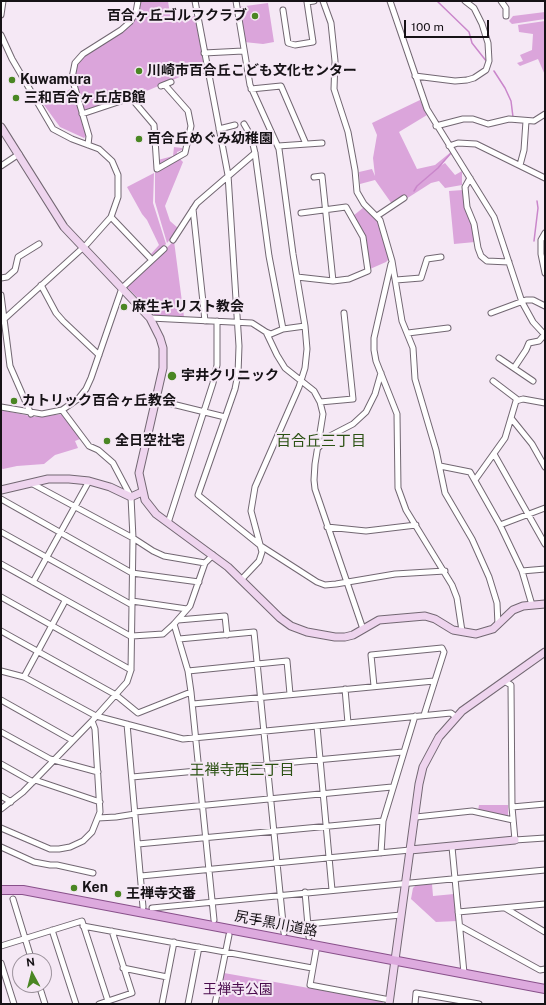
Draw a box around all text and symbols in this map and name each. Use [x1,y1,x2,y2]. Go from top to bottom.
place label: 百合ヶ丘ゴルフクラブ [107,8,247,24]
marker: 百合ヶ丘ゴルフクラブ [250,11,260,21]
scale bar [406,12,491,38]
text: 100 m [411,20,444,34]
place label: 川崎市百合丘こども文化センター [147,63,357,79]
marker: 川崎市百合丘こども文化センター [134,66,144,76]
place label: Kuwamura [20,72,91,88]
marker: Kuwamura [7,75,17,85]
place label: 三和百合ヶ丘店B館 [24,90,146,106]
marker: 三和百合ヶ丘店B館 [11,93,21,103]
place label: 百合丘めぐみ幼稚園 [147,131,273,147]
marker: 百合丘めぐみ幼稚園 [134,134,144,144]
place label: 麻生キリスト教会 [132,299,244,315]
marker: 麻生キリスト教会 [119,302,129,312]
place label: 宇井クリニック [181,368,279,384]
marker: 宇井クリニック [166,370,178,382]
place label: カトリック百合ヶ丘教会 [22,393,176,409]
marker: カトリック百合ヶ丘教会 [9,396,19,406]
district label: 百合丘三丁目 [276,432,366,450]
place label: 全日空社宅 [115,433,185,449]
marker: 全日空社宅 [102,436,112,446]
district label: 王禅寺西二丁目 [190,761,294,779]
place label: Ken [82,880,108,896]
marker: Ken [69,883,79,893]
place label: 王禅寺交番 [126,886,196,902]
marker: 王禅寺交番 [113,889,123,899]
street label: 尻手黒川道路 [233,908,319,940]
north arrow [12,953,52,993]
text: N [26,956,36,969]
park label: 王禅寺公園 [203,982,273,998]

